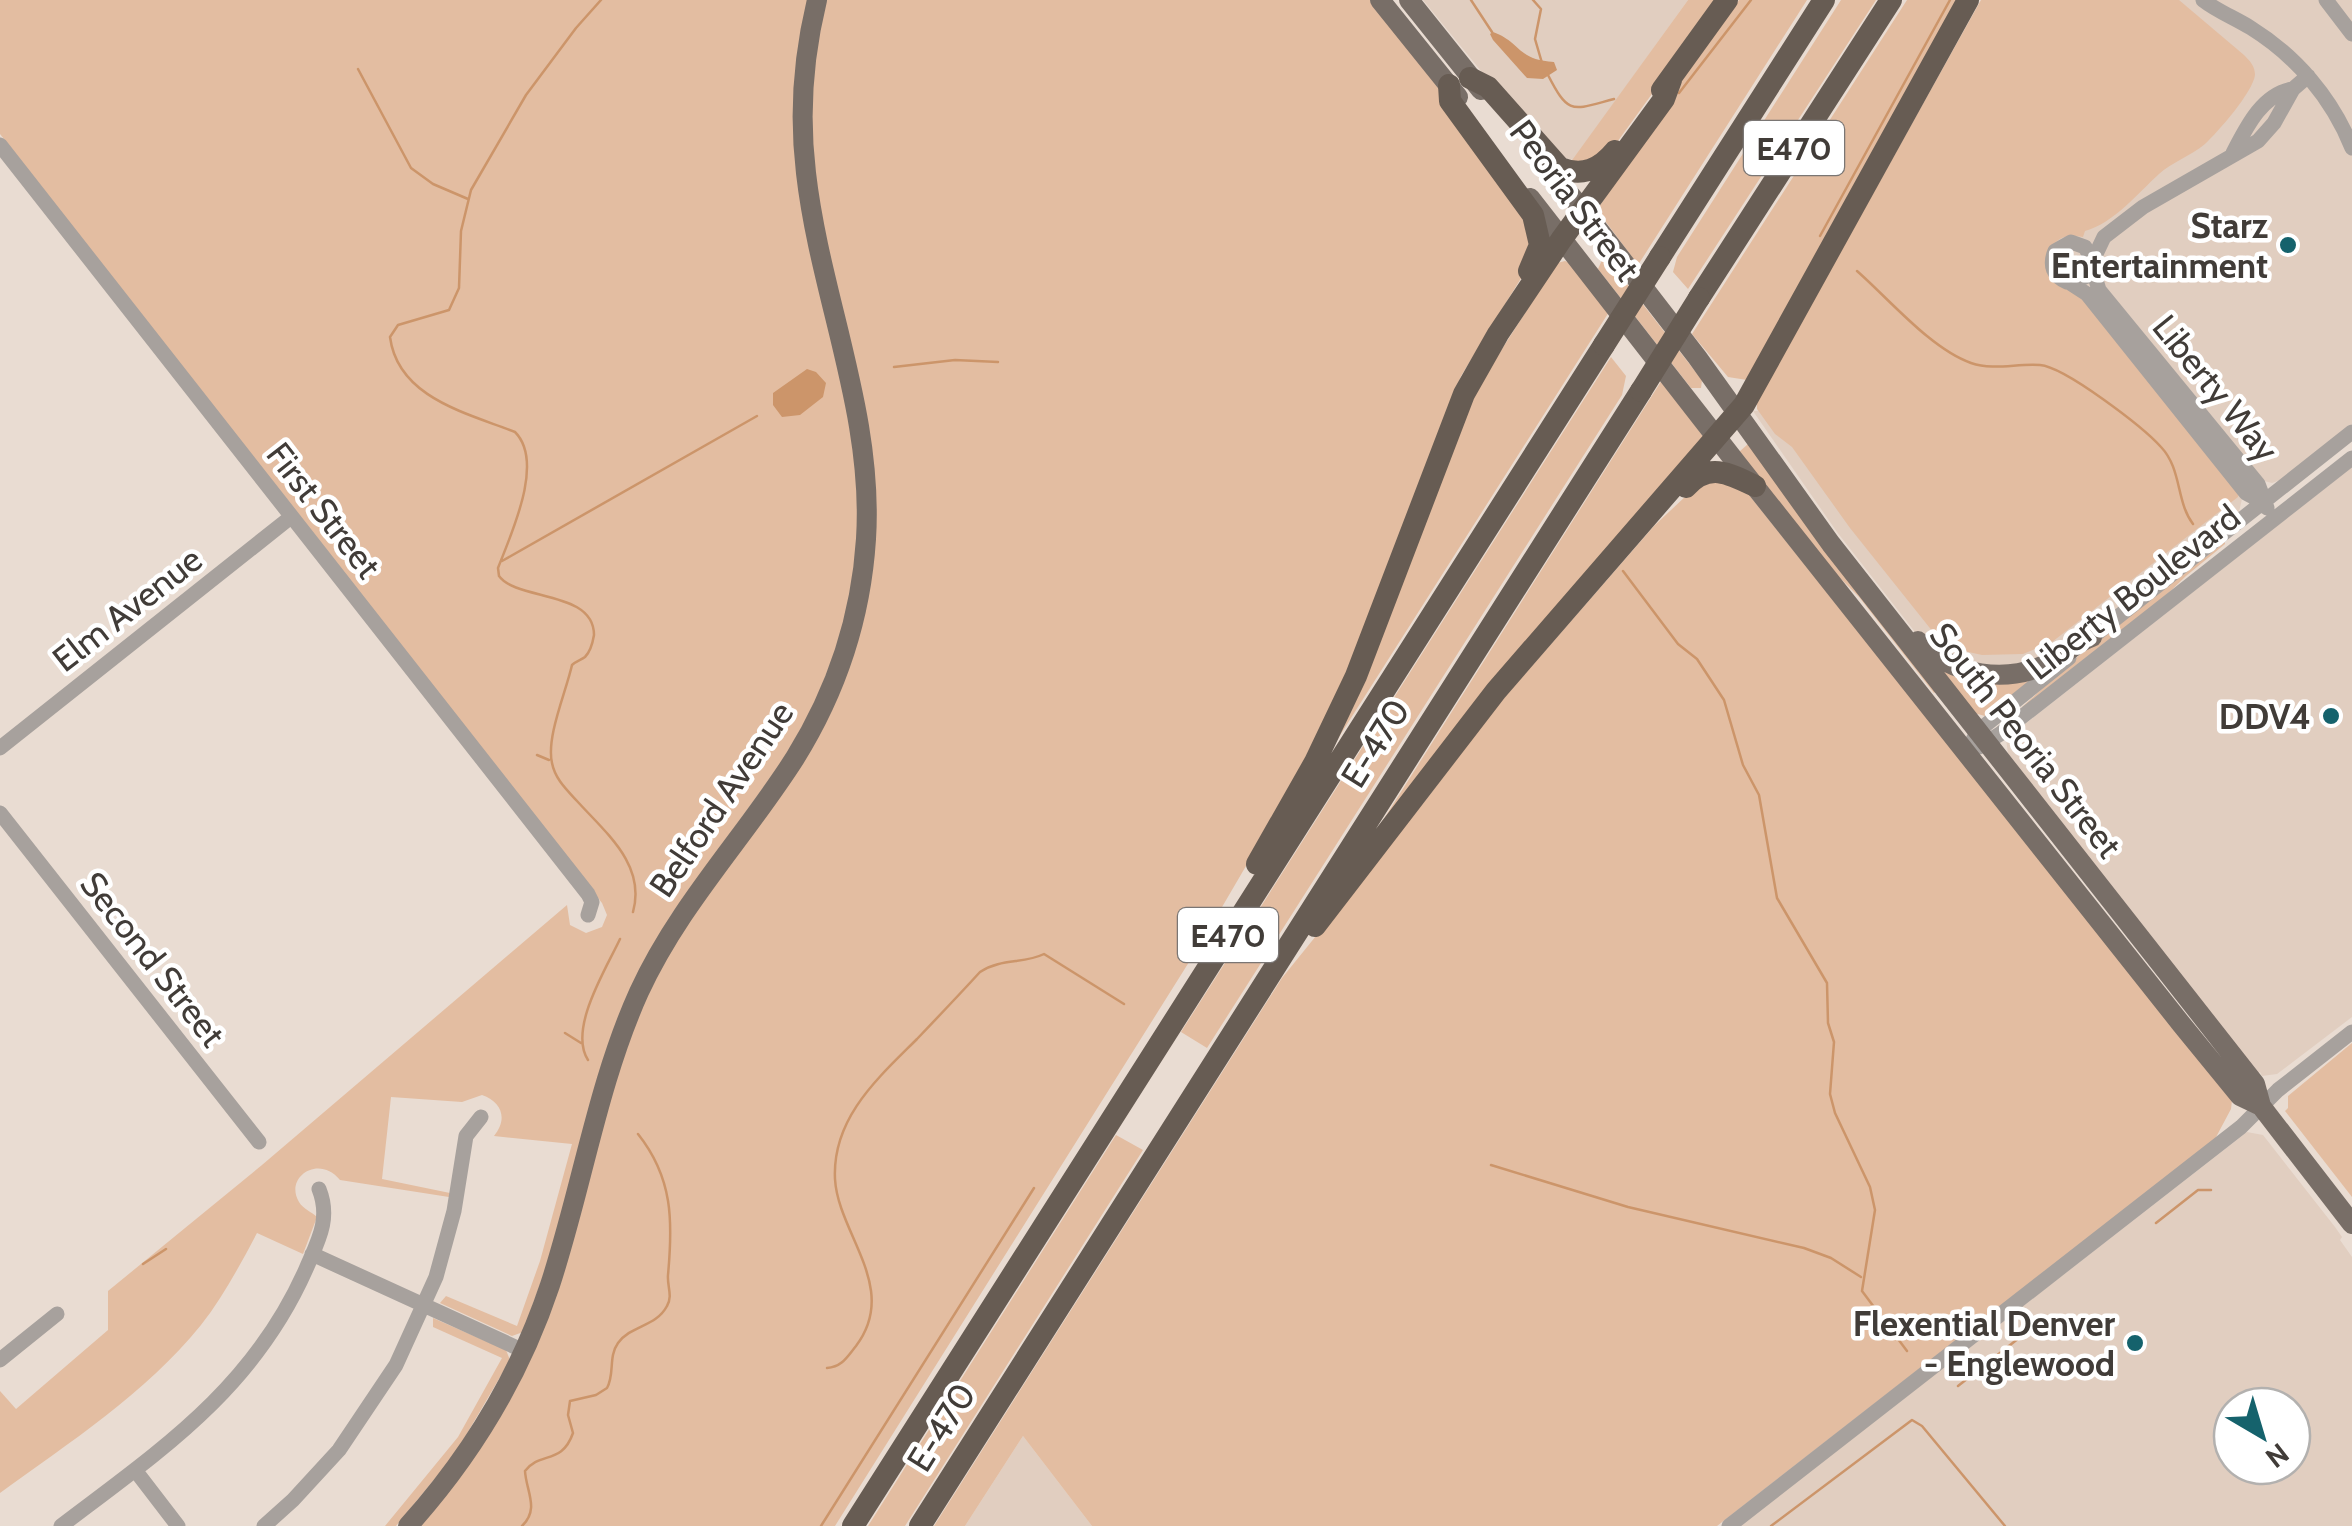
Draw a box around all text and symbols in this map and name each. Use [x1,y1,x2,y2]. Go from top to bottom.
street label: Peoria Street [1501,111,1649,289]
road number: E470 [1744,121,1844,175]
place label: Starz Entertainment [2051,204,2268,287]
marker: Starz Entertainment [2277,234,2299,256]
street label: Liberty Way [2144,306,2288,470]
street label: First Street [258,433,391,587]
street label: Liberty Boulevard [2018,495,2248,689]
street label: Elm Avenue [44,538,210,680]
street label: South Peoria Street [1921,614,2131,866]
street label: E-470 [1331,691,1419,795]
street label: Belford Avenue [640,693,802,905]
place label: DDV4 [2219,695,2311,738]
marker: DDV4 [2320,705,2342,727]
street label: Second Street [71,863,235,1055]
road number: E470 [1178,908,1278,962]
place label: Flexential Denver - Englewood [1853,1302,2115,1385]
marker: Flexential Denver - Englewood [2124,1332,2146,1354]
street label: E-470 [897,1375,985,1479]
north arrow [2212,1386,2312,1486]
text: N [2259,1436,2296,1475]

